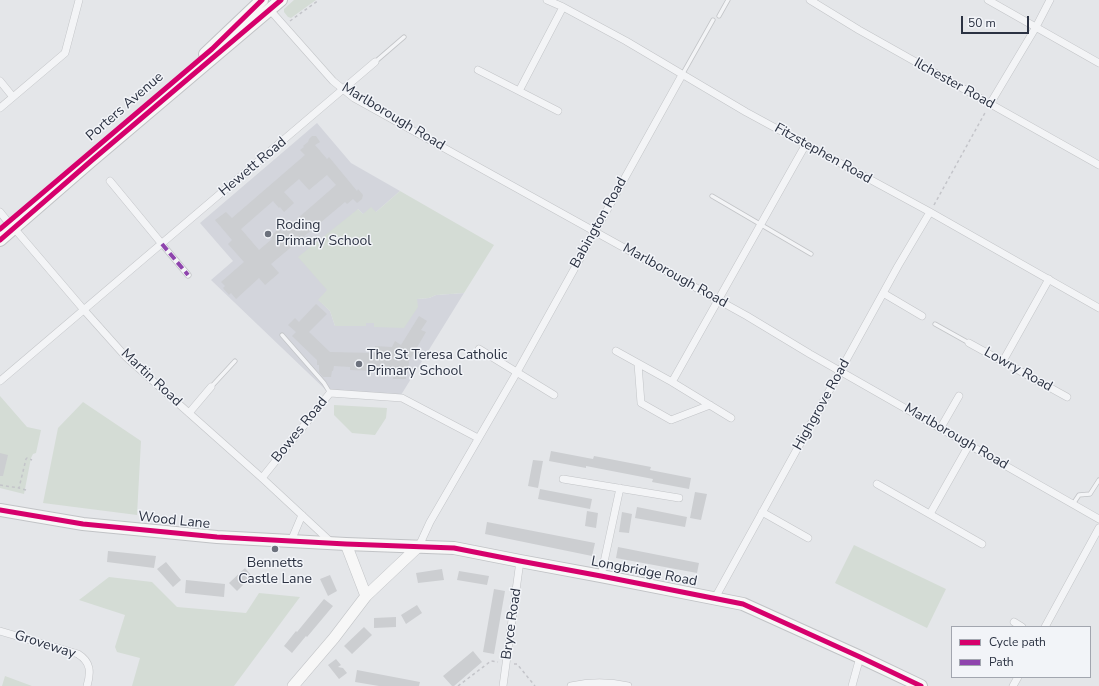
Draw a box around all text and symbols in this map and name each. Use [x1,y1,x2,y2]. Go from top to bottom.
scale bar [963,8,1031,34]
text: 50 m [968,15,996,31]
street label: Ilchester Road [911,55,997,113]
street label: Porters Avenue [83,69,167,145]
street label: Marlborough Road [338,80,448,154]
street label: Fitzstephen Road [771,120,875,188]
street label: Hewett Road [216,134,290,200]
street label: Babington Road [567,175,631,271]
place label: Roding Primary School [276,218,371,250]
marker: Roding Primary School [263,229,273,239]
street label: Marlborough Road [620,240,730,312]
street label: Lowry Road [981,344,1055,396]
street label: Martin Road [117,346,185,410]
place label: The St Teresa Catholic Primary School [367,348,508,380]
street label: Highgrove Road [790,357,854,453]
marker: The St Teresa Catholic Primary School [354,359,364,369]
street label: Bowes Road [269,394,331,466]
street label: Marlborough Road [901,400,1011,474]
street label: Wood Lane [137,509,211,533]
marker: Bennetts Castle Lane [270,544,280,554]
street label: Longbridge Road [589,553,699,591]
place label: Bennetts Castle Lane [238,556,312,588]
street label: Bryce Road [499,587,525,661]
legend [951,626,1091,678]
street label: Groveway [12,627,78,663]
text: Cycle path [989,634,1046,650]
text: Path [989,654,1014,670]

